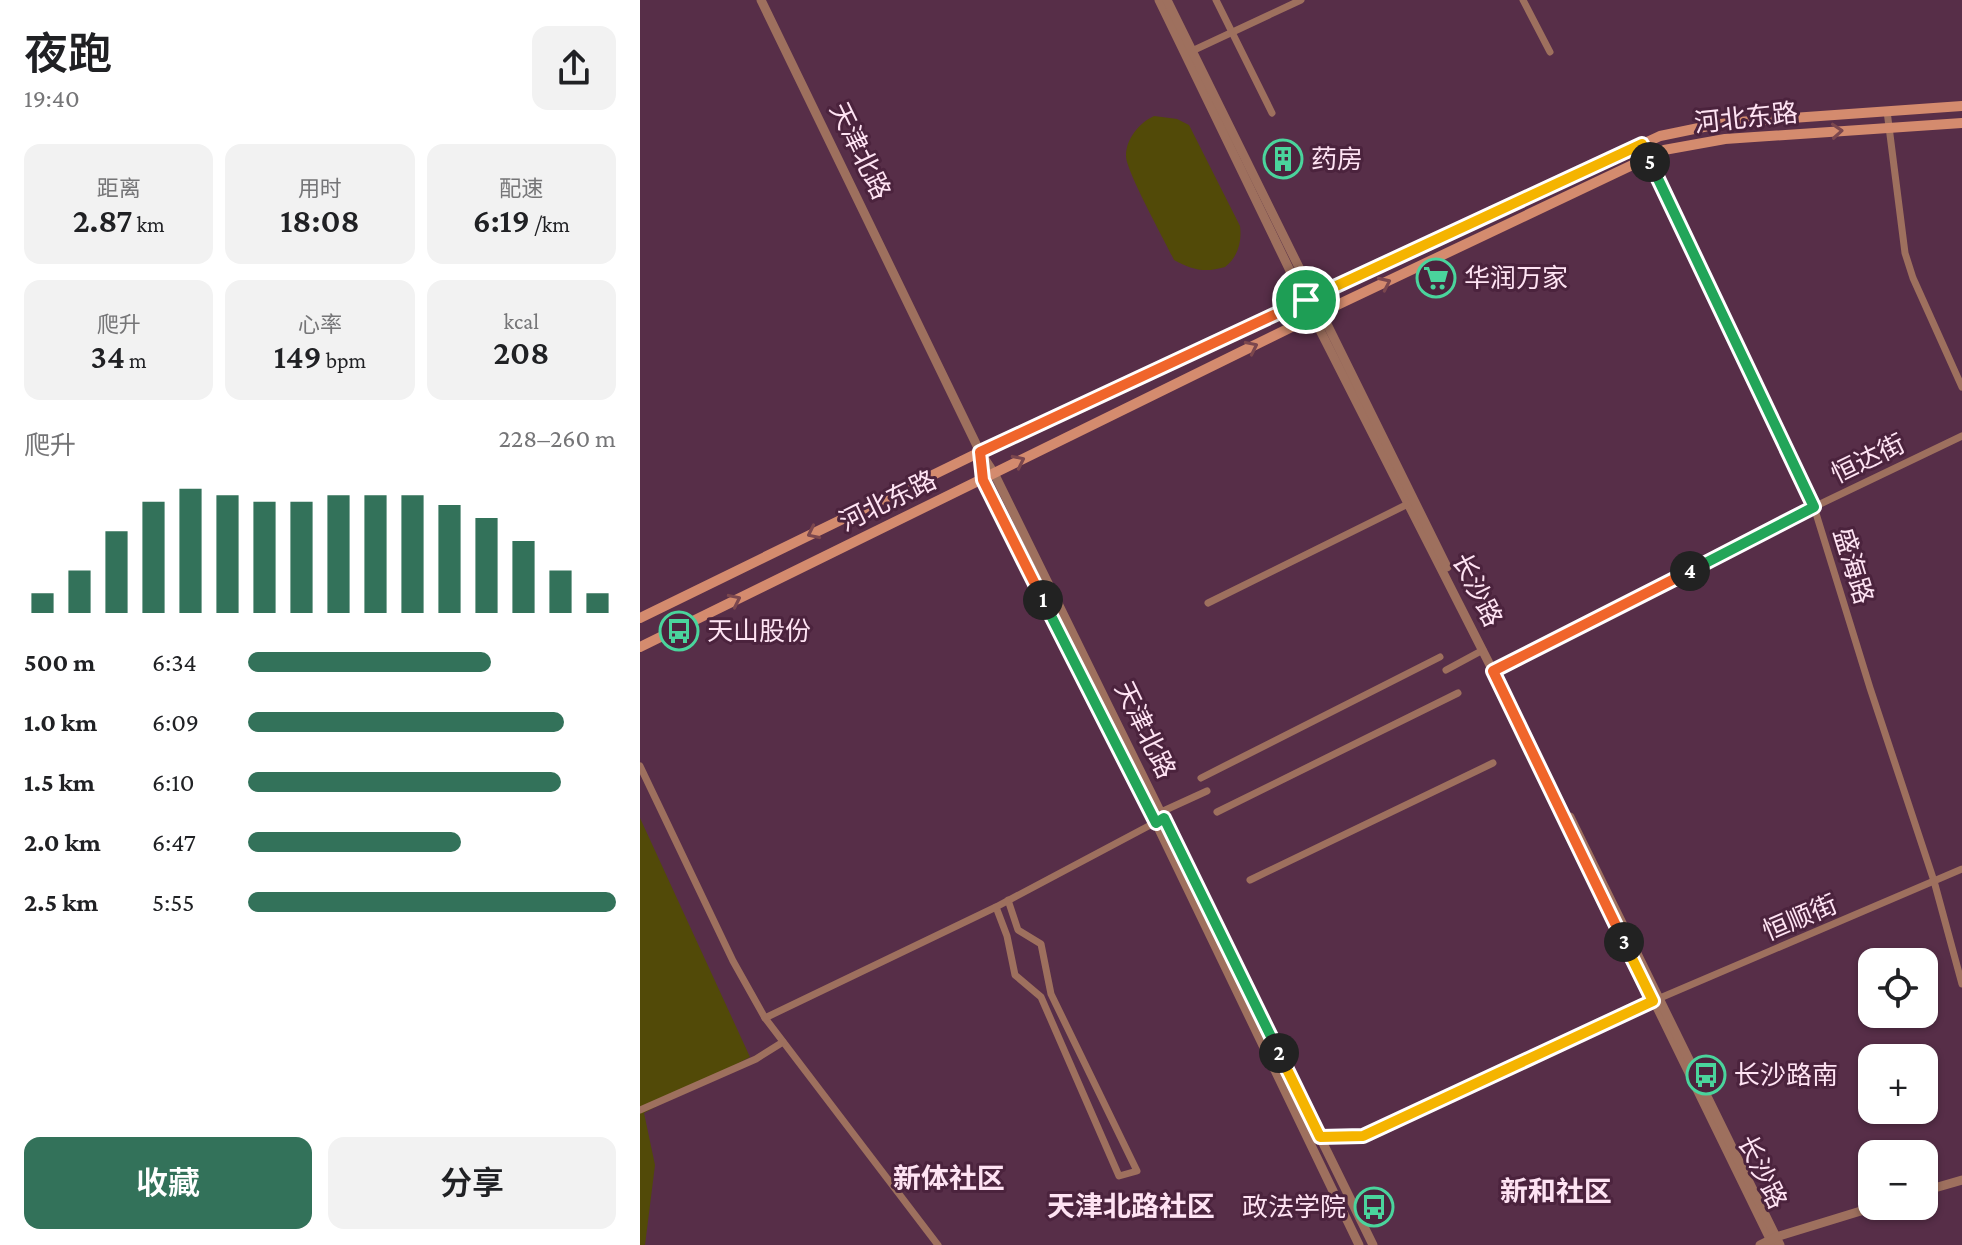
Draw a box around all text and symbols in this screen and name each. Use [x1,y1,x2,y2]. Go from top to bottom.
button: share [532,26,616,110]
text: 夜跑 [24,30,112,78]
text: 19:40 [24,84,80,113]
street label: 天津北路 [824,98,896,204]
street label: 河北东路 [1693,98,1799,138]
one-way arrow [1831,123,1844,140]
building icon: 药房 [1262,138,1304,180]
pin: 5 [1630,142,1670,182]
place label: 药房 [1311,145,1363,174]
text: 5 [1645,149,1655,174]
text: 距离 [97,176,141,201]
text: 用时 [298,176,342,201]
text: 配速 [499,176,543,201]
text: 2.87 [73,202,132,239]
text: 18:08 [280,202,360,239]
text: 6:19 [473,202,530,239]
text: km [132,212,165,237]
text: /km [530,212,570,237]
supermarket icon: 华润万家 [1415,257,1457,299]
place label: 华润万家 [1464,264,1568,293]
pin [1272,266,1340,334]
one-way arrow [1376,277,1391,293]
icon: arrive [1284,278,1328,322]
text: kcal [504,309,539,334]
text: 爬升 [97,312,141,337]
text: 心率 [298,312,342,337]
text: 208 [493,334,549,371]
text: 34 [91,338,125,375]
text: 149 [274,338,322,375]
one-way arrow [1244,341,1259,356]
text: m [125,348,147,373]
text: bpm [322,348,366,373]
text: 228–260 m [499,424,616,453]
street label: 恒达街 [1827,429,1909,489]
text: 爬升 [24,431,76,460]
one-way arrow [1010,455,1025,471]
street label: 河北东路 [835,465,941,537]
one-way arrow [806,523,821,539]
street label: 盛海路 [1828,524,1878,608]
street label: 长沙路 [1446,549,1508,631]
pin: 4 [1670,551,1710,591]
text: 4 [1684,558,1696,583]
pin: 1 [1023,580,1063,620]
text: 1 [1039,587,1047,612]
one-way arrow [727,594,742,610]
bus stop icon: 天山股份 [658,610,700,652]
place label: 天山股份 [707,617,811,646]
text: 500 m [24,648,95,677]
text: 6:34 [152,648,197,677]
street label: 天津北路 [1109,677,1181,783]
text: 1.0 km [24,708,97,737]
text: 6:09 [152,708,199,737]
text: 1.5 km [24,768,95,797]
text: 6:10 [152,768,194,797]
text: 2.0 km [24,828,101,857]
text: 6:47 [152,828,196,857]
text: 2.5 km [24,888,98,917]
text: 5:55 [152,888,194,917]
street label: 恒顺街 [1758,889,1842,947]
pin: 3 [1604,922,1644,962]
text: 3 [1619,929,1629,954]
map controls [1858,948,1938,1220]
button: locate [1858,948,1938,1028]
pin: 2 [1259,1033,1299,1073]
text: 2 [1273,1040,1285,1065]
button: + [1858,1044,1938,1124]
bus stop icon: 长沙路南 [1685,1054,1727,1096]
place label: 长沙路南 [1734,1061,1838,1090]
street label: 长沙路 [1732,1131,1792,1213]
button: 收藏 [24,1137,312,1229]
button: 分享 [328,1137,616,1229]
button: − [1858,1140,1938,1220]
district label: 新体社区 [893,1163,1005,1194]
district label: 新和社区 [1500,1176,1612,1207]
bus stop icon: 政法学院 [1353,1186,1395,1228]
district label: 天津北路社区 [1047,1191,1215,1222]
place label: 政法学院 [1242,1193,1346,1222]

